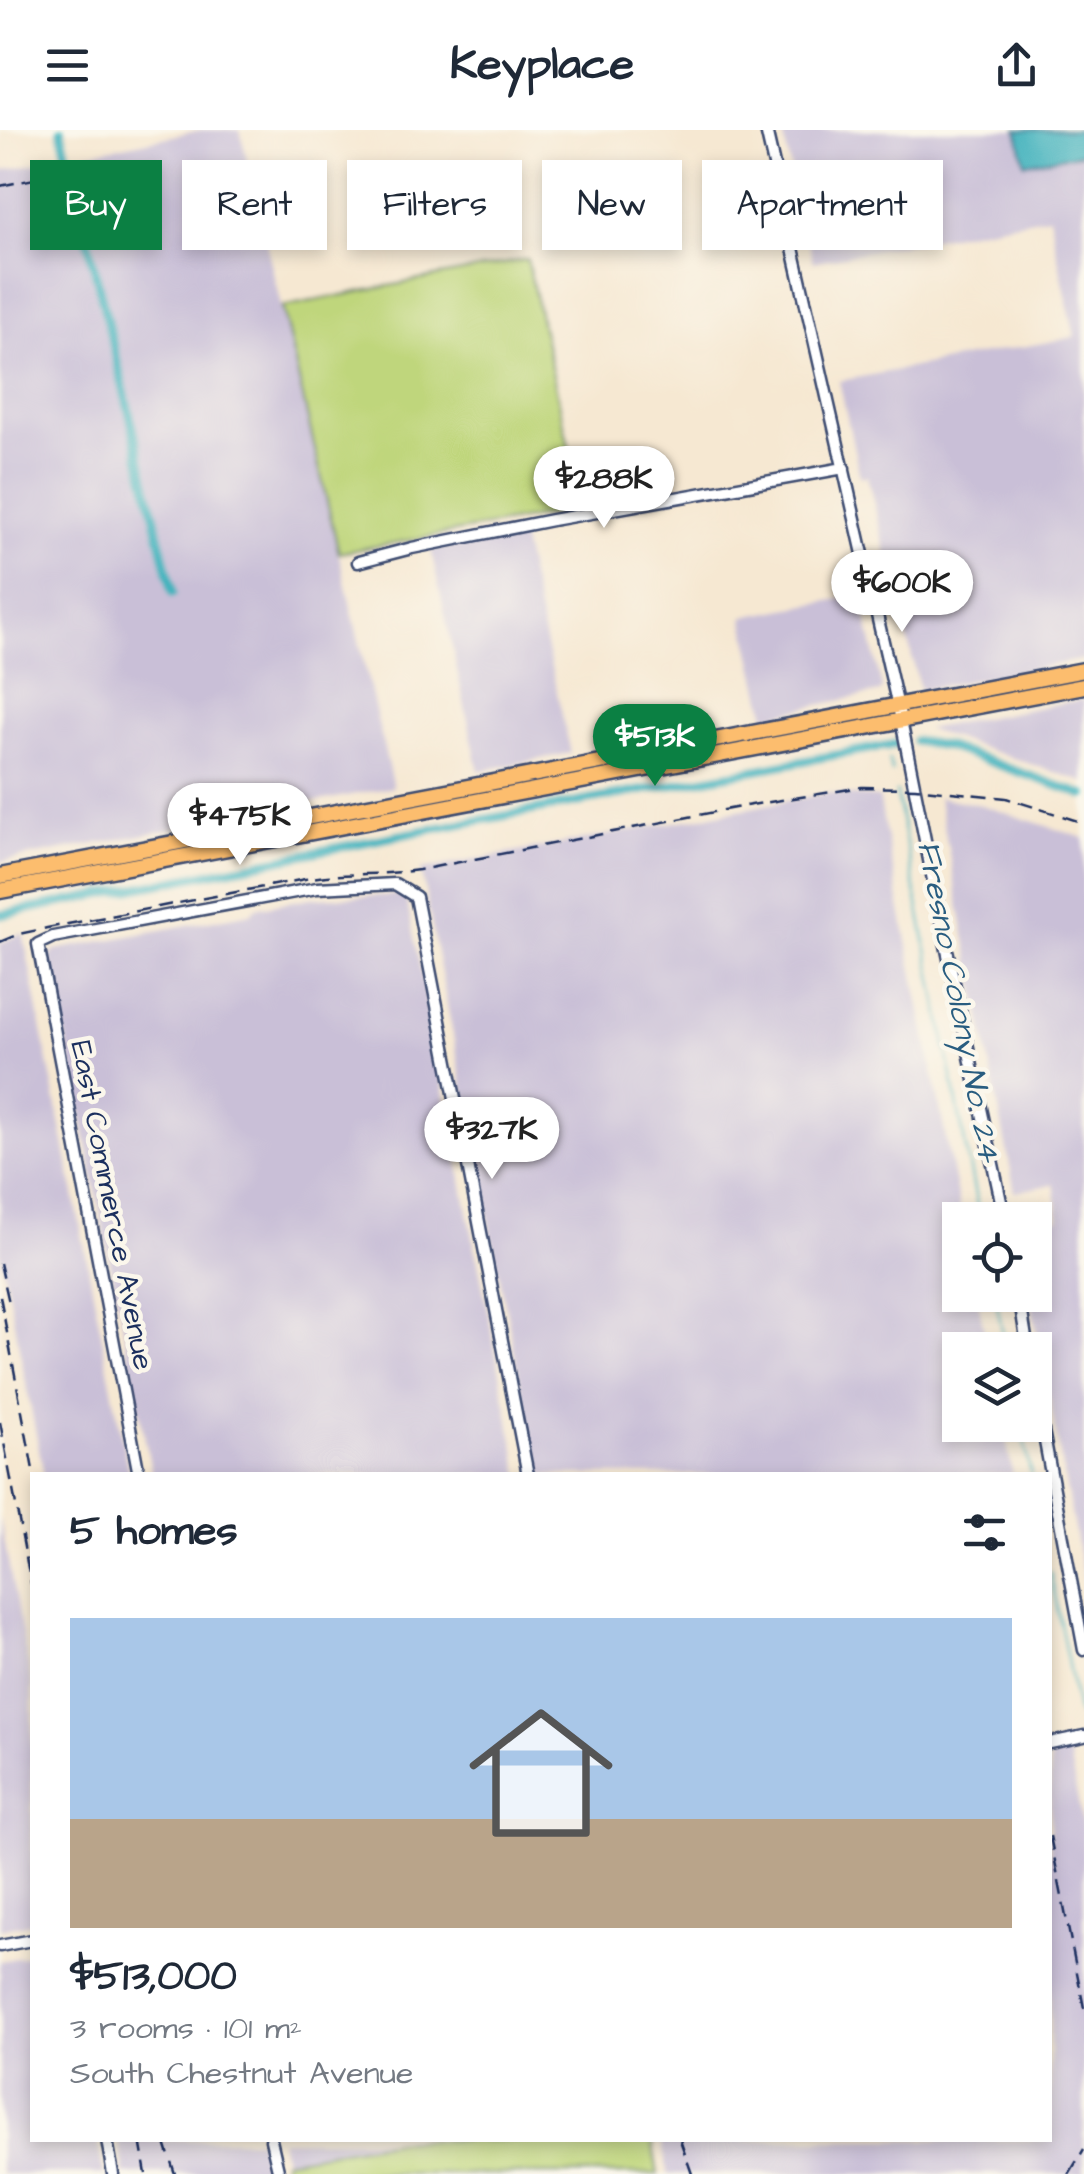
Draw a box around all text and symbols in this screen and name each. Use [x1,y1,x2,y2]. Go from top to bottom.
text: Keyplace [450,34,634,96]
icon: menu [40,38,95,93]
icon: share [989,38,1044,93]
chip: Buy [30,160,162,250]
chip: Rent [182,160,327,250]
chip: Filters [347,160,522,250]
chip: New [542,160,682,250]
chip: Apartment [702,160,943,250]
pin: $288K [534,446,674,531]
text: $288K [556,456,653,501]
pin: $600K [832,550,972,635]
text: $600K [853,560,951,605]
pin: $513K [585,704,725,789]
text: $513K [615,714,695,759]
pin: $475K [170,783,310,868]
text: $475K [189,793,291,838]
water label: Fresno Colony No. 24 [904,837,1012,1168]
street label: East Commerce Avenue [59,1037,165,1373]
pin: $327K [422,1097,562,1182]
text: $327K [446,1107,538,1152]
map controls [942,1202,1052,1442]
button: locate [942,1202,1052,1312]
button: layers [942,1332,1052,1442]
text: 5 homes [70,1503,237,1561]
icon: filters [957,1505,1012,1560]
icon: home [451,1683,631,1863]
text: $513,000 [70,1948,237,2006]
text: 3 rooms · 101 m² [70,2006,302,2051]
text: South Chestnut Avenue [70,2051,413,2096]

